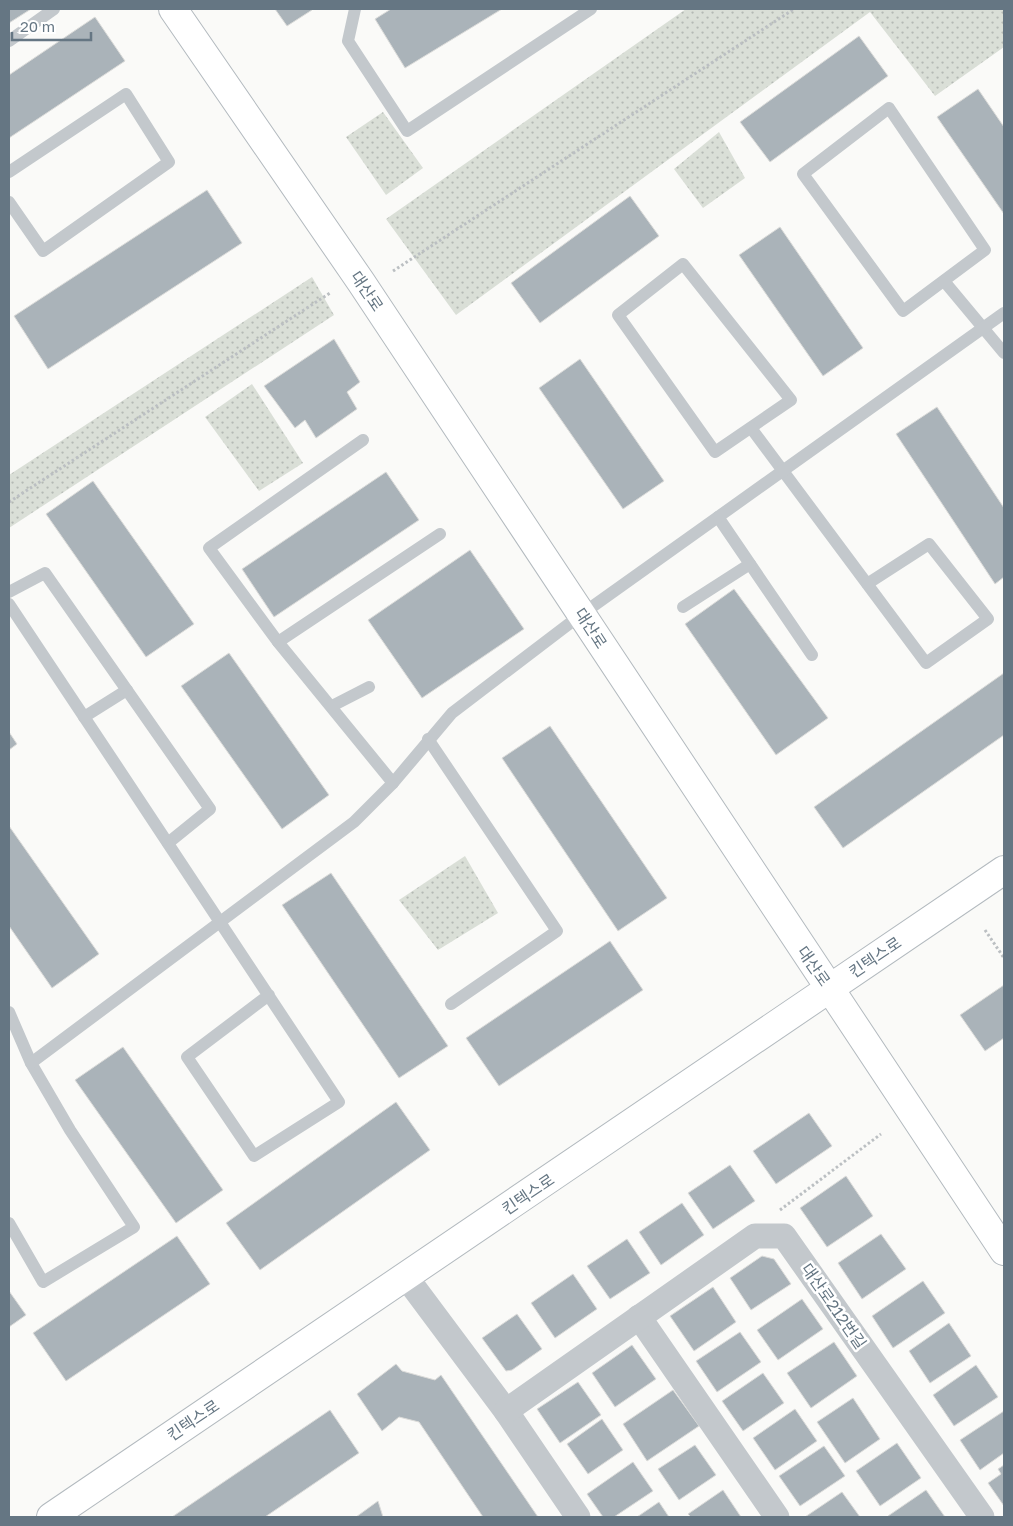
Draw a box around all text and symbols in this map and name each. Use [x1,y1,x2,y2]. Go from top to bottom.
scale bar [12,10,91,42]
text: 20 m [20,17,55,35]
street label: 대산로 [346,267,388,315]
street label: 대산로 [571,604,612,652]
street label: 킨텍스로 [845,932,905,982]
street label: 대산로 [793,942,835,990]
street label: 킨텍스로 [498,1169,558,1219]
street label: 대산로212번길 [797,1259,871,1353]
street label: 킨텍스로 [163,1395,223,1445]

